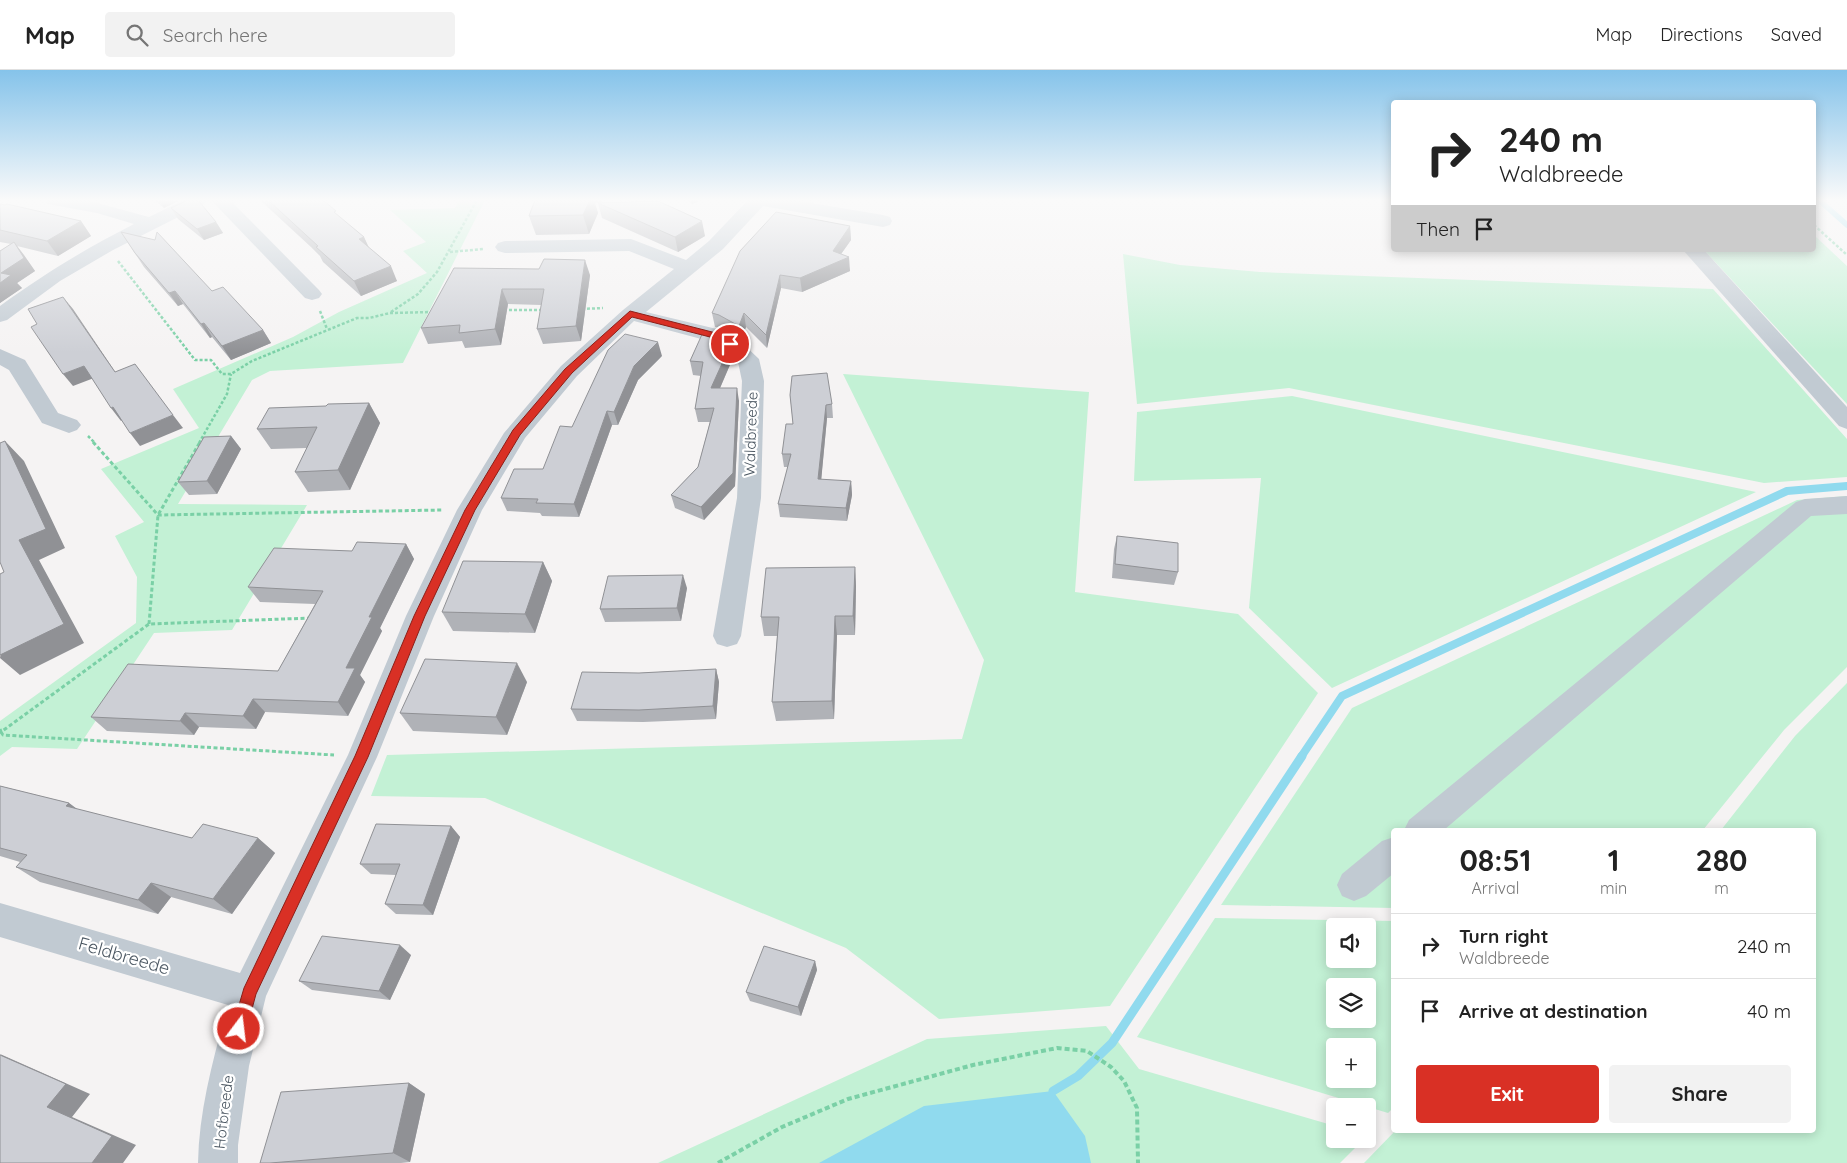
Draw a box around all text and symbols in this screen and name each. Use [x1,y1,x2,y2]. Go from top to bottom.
search box [105,12,455,57]
text: Map [25,20,75,50]
icon: search [123,21,151,49]
text: Search here [163,23,268,47]
text: Map [1595,23,1632,46]
text: Directions [1660,23,1743,46]
text: Saved [1771,23,1822,46]
text: 240 m [1499,117,1603,161]
icon: right [1416,120,1481,185]
text: Waldbreede [1499,160,1624,188]
icon: arrive [1470,215,1498,243]
text: Then [1416,217,1460,241]
pin [709,323,751,365]
icon: arrive [716,330,744,358]
street label: Waldbreede [740,391,761,477]
text: 08:51 [1459,841,1531,879]
text: 1 [1608,841,1619,879]
text: 280 [1696,841,1748,879]
text: Arrival [1471,878,1519,898]
text: min [1600,878,1627,898]
text: m [1714,878,1729,898]
map controls [1326,918,1376,1148]
button: sound [1326,918,1376,968]
text: Turn right [1459,924,1548,948]
street label: Feldbreede [76,932,172,980]
icon: right [1416,932,1444,960]
text: 240 m [1737,934,1791,958]
text: Waldbreede [1459,948,1550,968]
button: layers [1326,978,1376,1028]
icon: arrive [1416,997,1444,1025]
text: Arrive at destination [1459,999,1648,1023]
text: 40 m [1747,999,1791,1023]
position arrow [212,1002,264,1054]
button: + [1326,1038,1376,1088]
button: Exit [1416,1065,1599,1123]
button: Share [1609,1065,1791,1123]
street label: Hofbreede [210,1074,237,1150]
button: − [1326,1098,1376,1148]

